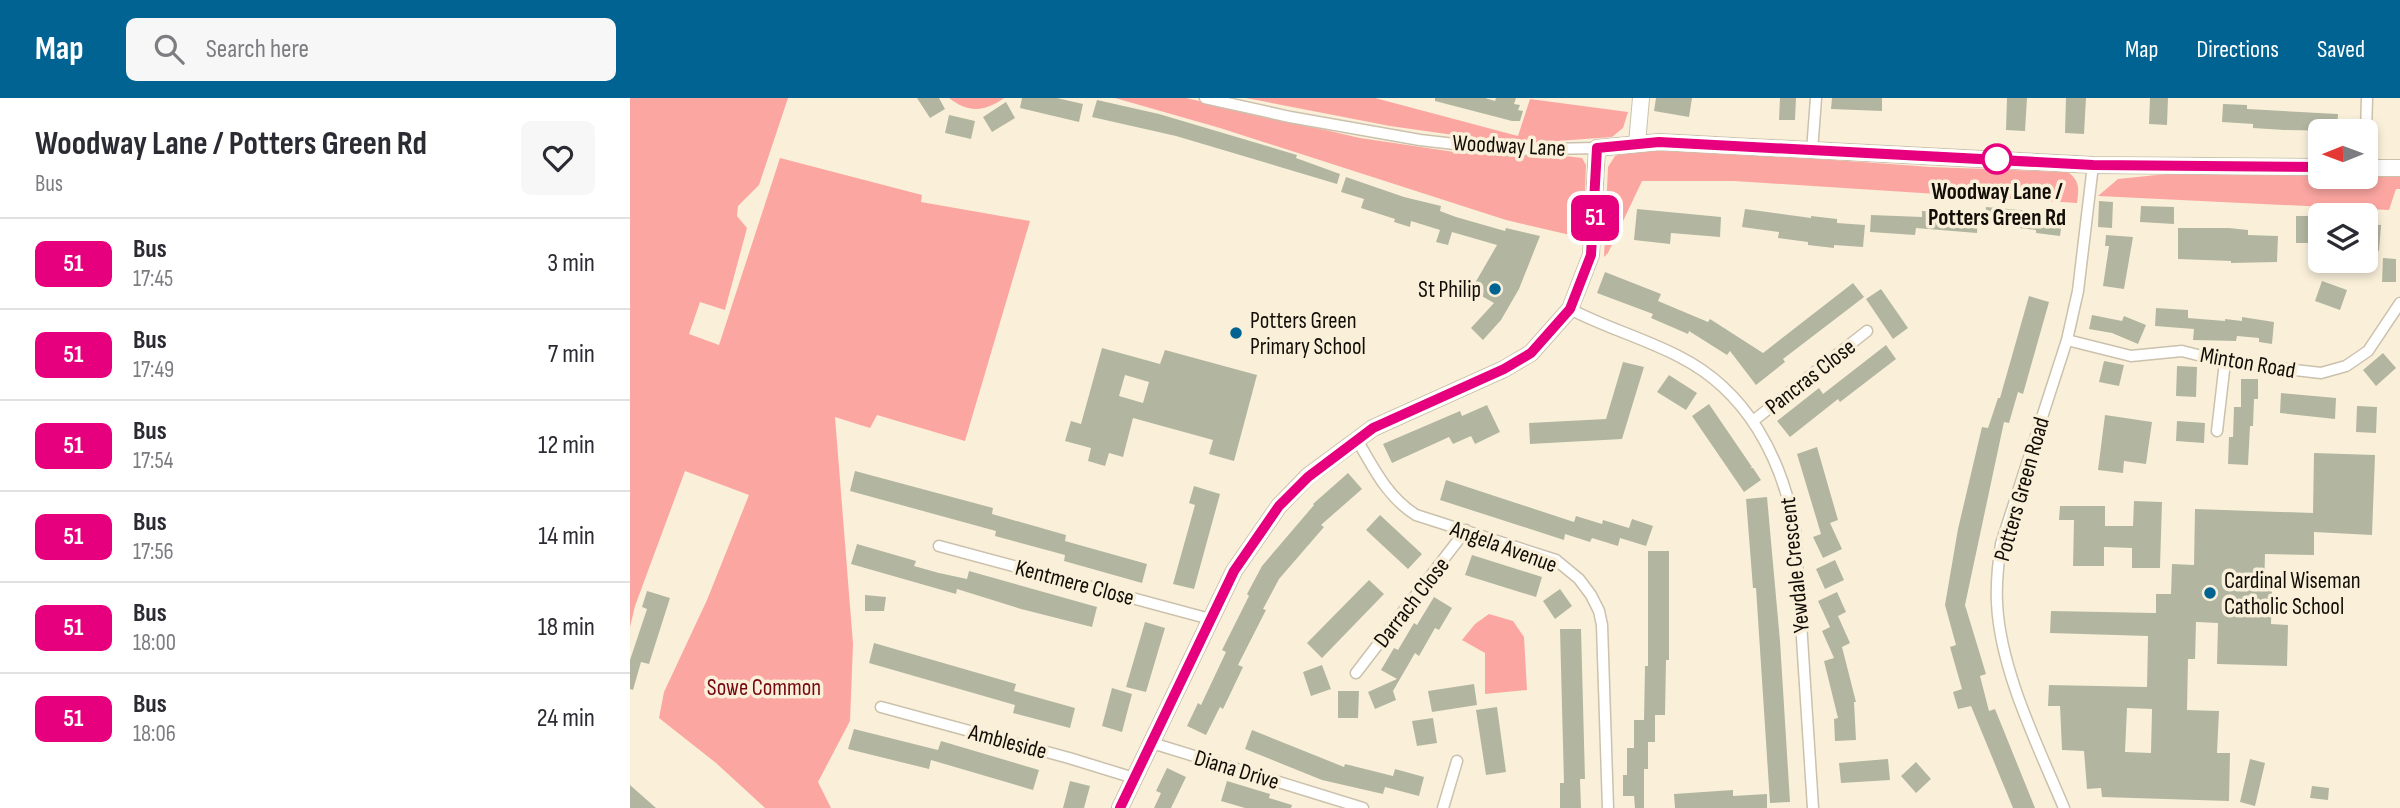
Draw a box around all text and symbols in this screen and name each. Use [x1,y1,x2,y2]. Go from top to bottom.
search box [126,18,616,81]
text: Map [35,29,84,69]
icon: search [150,30,188,68]
text: Search here [206,34,309,65]
text: Map [2125,35,2158,64]
text: Directions [2196,35,2279,64]
text: Saved [2317,35,2365,64]
north arrow [2308,119,2378,189]
map controls [2308,119,2378,273]
button: heart [521,121,595,195]
text: Woodway Lane / Potters Green Rd [35,124,427,164]
street label: Woodway Lane [1452,129,1566,163]
marker: Woodway Lane / Potters Green Rd [1982,144,2012,174]
text: Bus [35,170,63,198]
place label: Woodway Lane / Potters Green Rd [1928,178,2066,232]
line badge: 51 [1564,195,1626,241]
text: 51 [1585,203,1605,232]
button: layers [2308,203,2378,273]
text: Bus [133,234,167,265]
text: 3 min [547,248,595,279]
text: 51 [64,249,83,278]
text: 17:45 [133,265,173,293]
place label: St Philip [1418,276,1481,304]
marker: St Philip [1487,281,1503,297]
place label: Potters Green Primary School [1250,307,1366,361]
text: Bus [133,325,167,356]
marker: Potters Green Primary School [1228,325,1244,341]
street label: Pancras Close [1760,333,1861,421]
text: 7 min [548,339,595,370]
text: 51 [64,340,83,369]
street label: Minton Road [2198,341,2298,385]
text: 17:49 [133,356,174,384]
street label: Potters Green Road [1988,414,2056,565]
text: Bus [133,416,167,447]
text: 12 min [538,430,595,461]
text: 51 [64,431,83,460]
text: 17:54 [133,447,173,475]
street label: Yewdale Crescent [1774,496,1816,634]
text: Bus [133,507,167,538]
street label: Angela Avenue [1446,514,1561,579]
text: 14 min [538,521,595,552]
text: 51 [64,522,83,551]
text: 17:56 [133,538,174,566]
street label: Darrach Close [1368,552,1456,653]
street label: Kentmere Close [1012,554,1137,612]
place label: Cardinal Wiseman Catholic School [2224,567,2361,621]
marker: Cardinal Wiseman Catholic School [2202,585,2218,601]
text: Bus [133,598,167,629]
text: 18 min [538,612,595,643]
text: 51 [64,613,83,642]
text: 18:00 [133,629,176,657]
park label: Sowe Common [707,674,821,702]
text: Bus [133,689,167,720]
text: 24 min [537,703,595,734]
text: 51 [64,704,83,733]
street label: Ambleside [965,718,1050,766]
text: 18:06 [133,720,176,748]
street label: Diana Drive [1191,744,1282,796]

